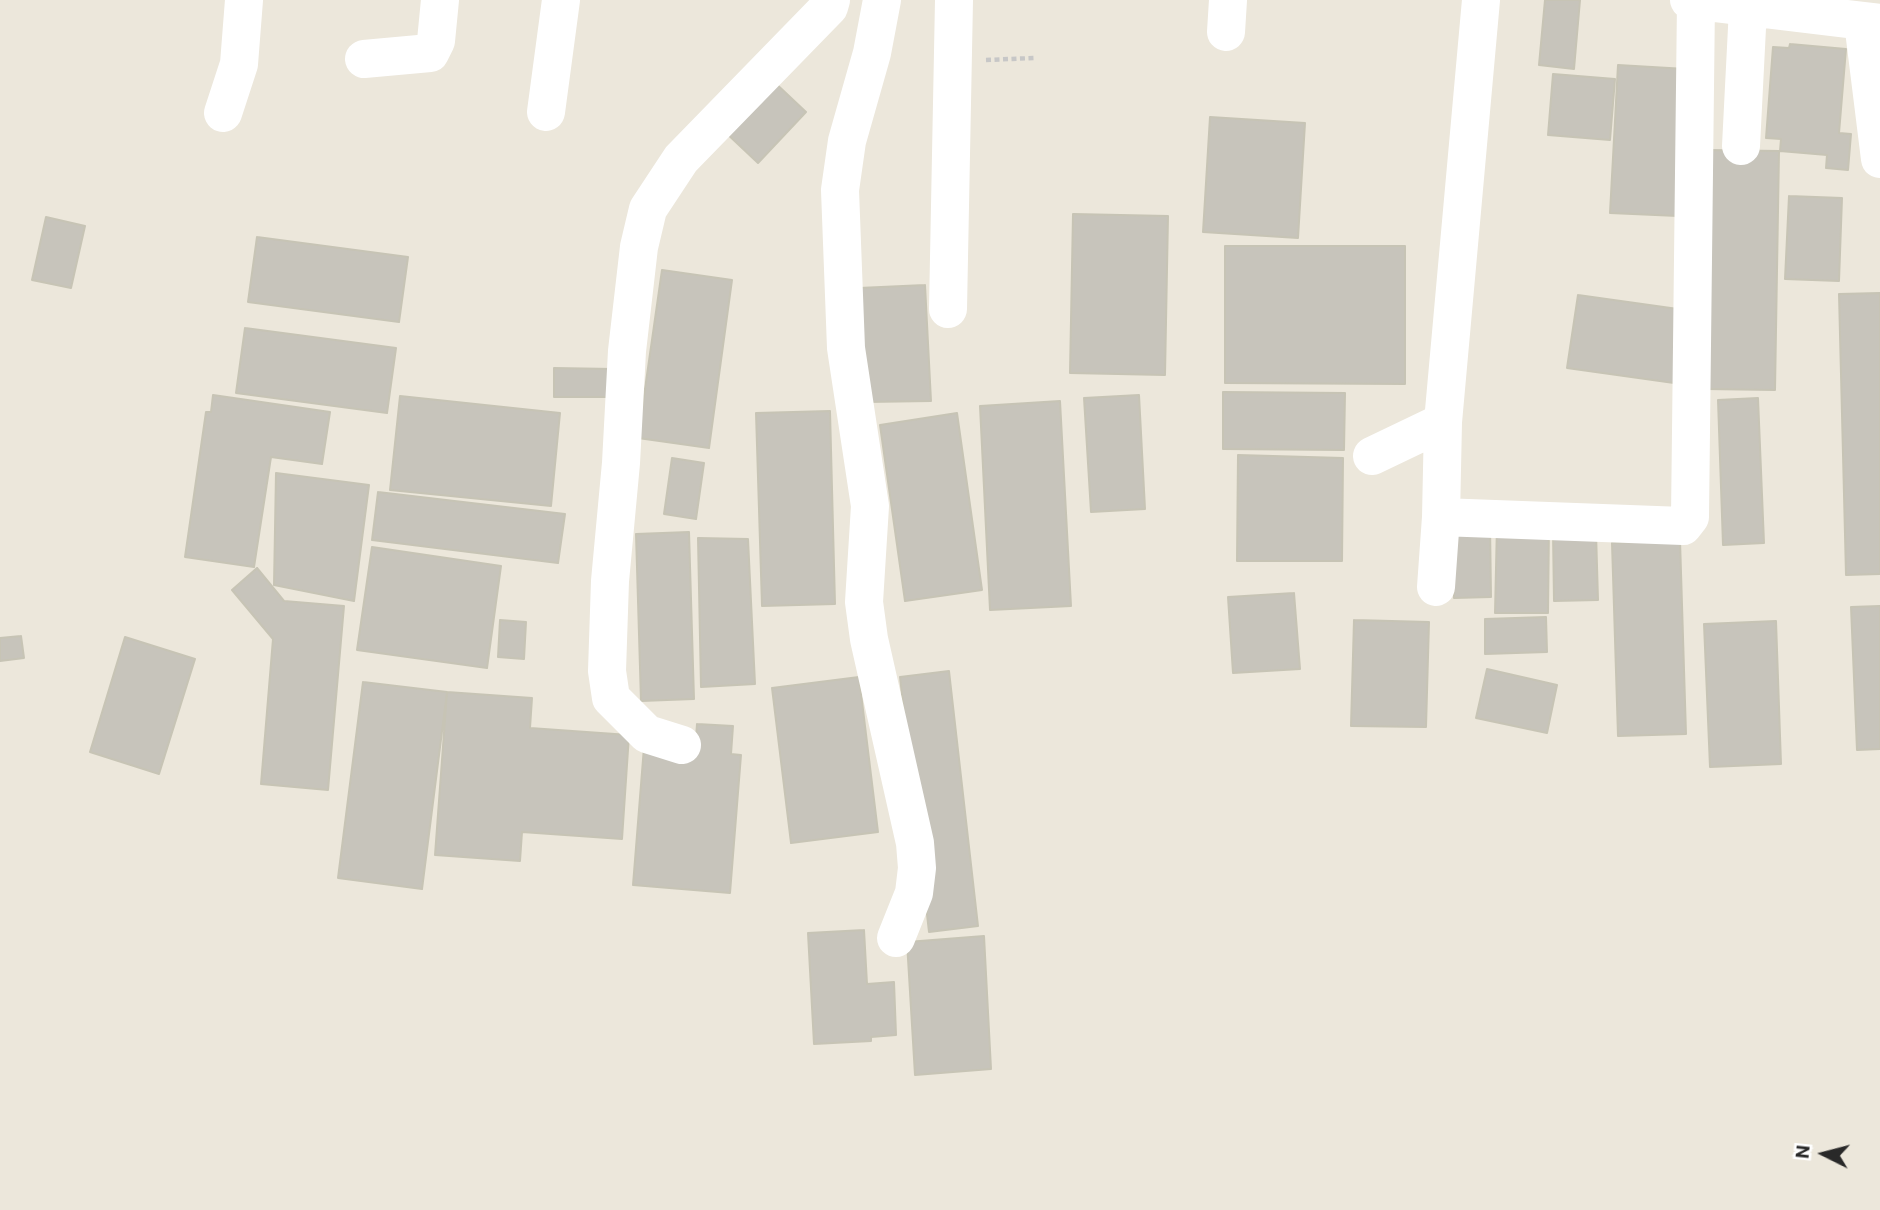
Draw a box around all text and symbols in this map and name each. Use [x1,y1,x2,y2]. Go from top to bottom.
north arrow [1789,1119,1859,1189]
text: N [1790,1144,1815,1160]

